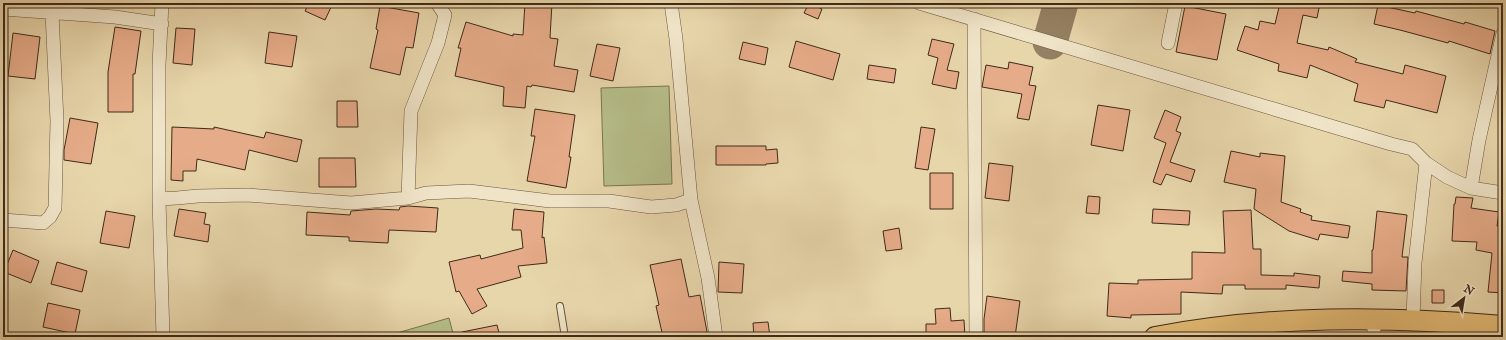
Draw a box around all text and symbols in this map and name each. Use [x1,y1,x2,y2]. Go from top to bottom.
north arrow [1444,278,1484,318]
text: N [1460,281,1477,299]

